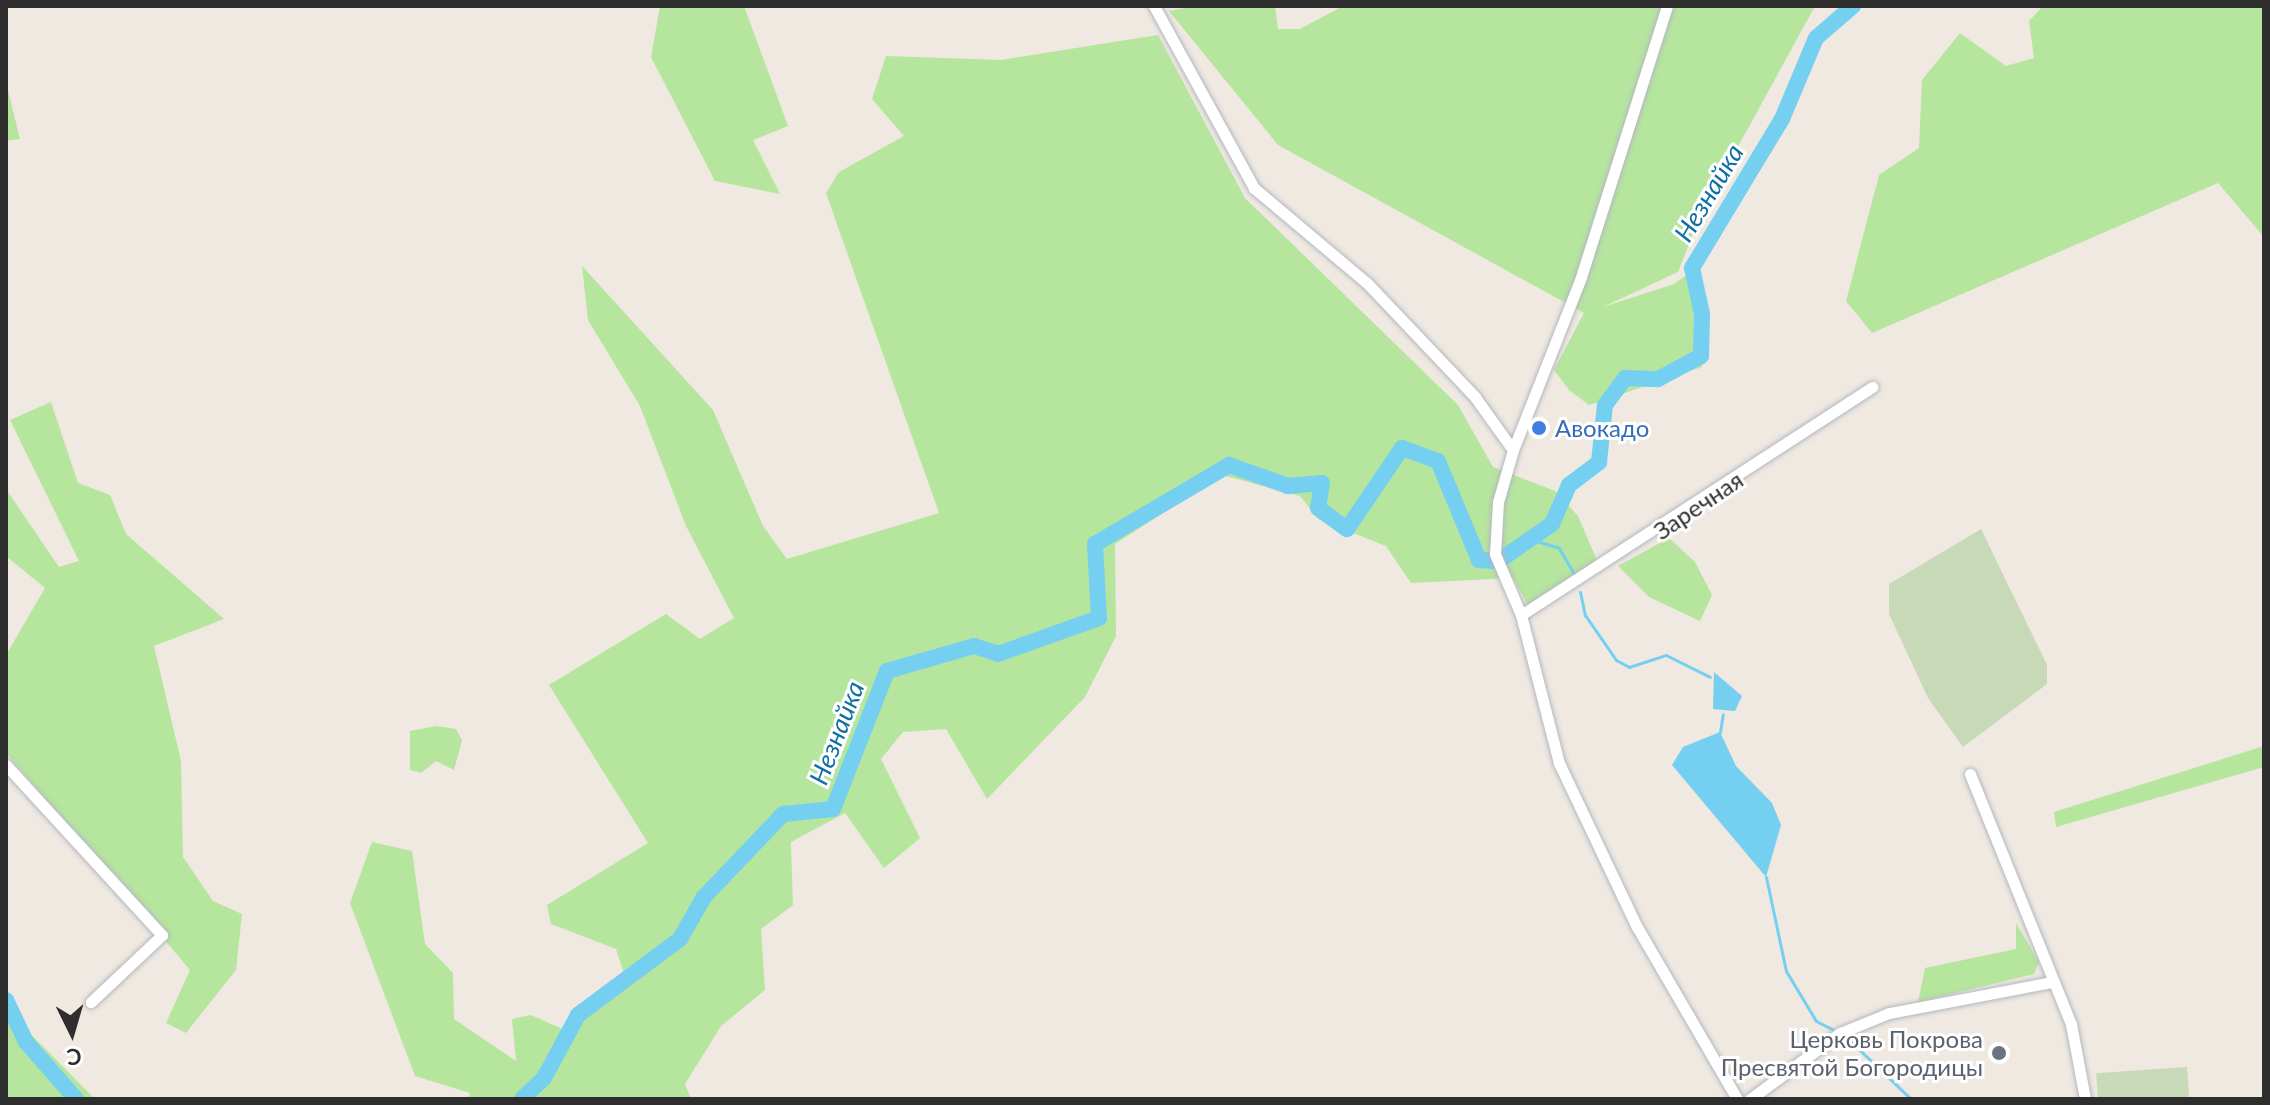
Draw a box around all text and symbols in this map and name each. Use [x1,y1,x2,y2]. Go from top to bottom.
water label: Незнайка [1668,139,1750,247]
place label: Авокадо [1555,414,1649,442]
marker: Авокадо [1530,419,1548,437]
street label: Заречная [1648,465,1748,545]
water label: Незнайка [803,677,871,789]
north arrow [32,993,112,1073]
place label: Церковь Покрова Пресвятой Богородицы [1721,1025,1983,1081]
text: С [66,1043,83,1071]
marker: Церковь Покрова Пресвятой Богородицы [1990,1044,2008,1062]

